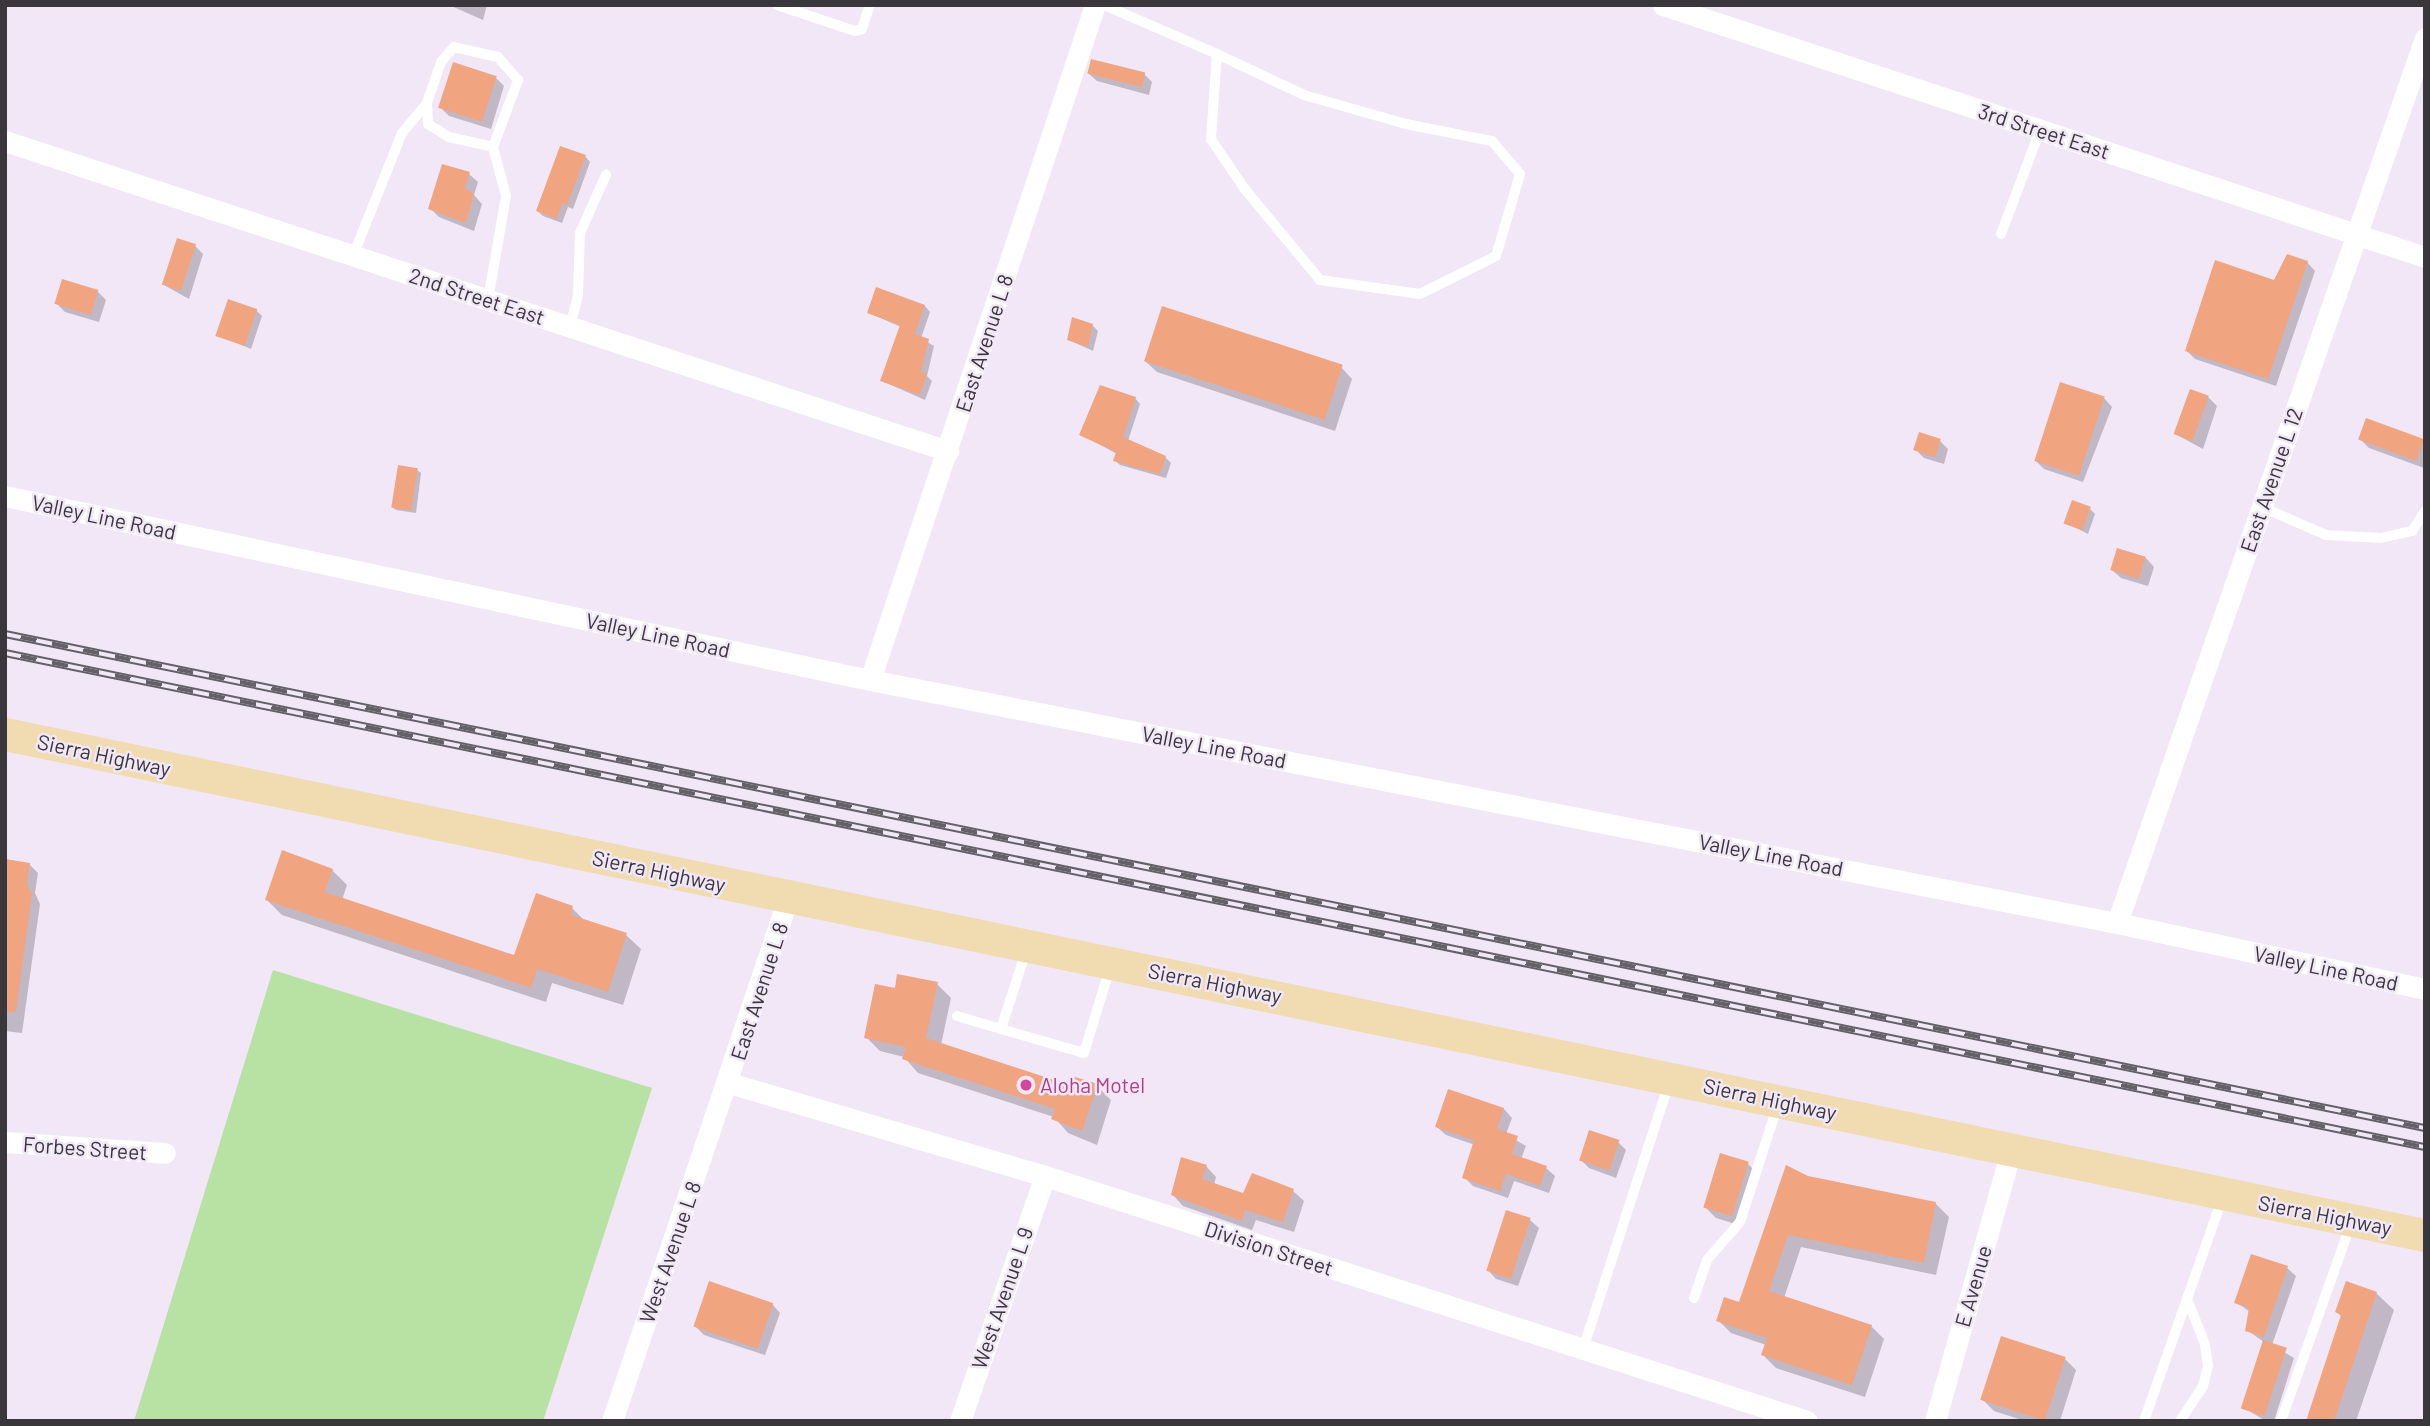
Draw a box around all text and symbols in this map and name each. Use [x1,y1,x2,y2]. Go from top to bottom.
street label: 3rd Street East [1975,98,2113,164]
street label: 2nd Street East [406,262,548,330]
street label: East Avenue L 8 [950,271,1018,415]
street label: East Avenue L 12 [2235,404,2307,556]
street label: Valley Line Road [30,489,178,545]
street label: Valley Line Road [584,607,732,663]
street label: Valley Line Road [1140,721,1288,773]
street label: Sierra Highway [35,729,173,781]
street label: Valley Line Road [1697,829,1845,881]
street label: Sierra Highway [590,845,728,897]
street label: East Avenue L 8 [725,919,793,1063]
street label: Valley Line Road [2252,940,2400,996]
street label: Sierra Highway [1146,958,1284,1008]
place label: Aloha Motel [1040,1072,1145,1098]
street label: Sierra Highway [1701,1073,1839,1125]
marker: Aloha Motel [1018,1077,1034,1093]
street label: Forbes Street [22,1131,148,1165]
street label: West Avenue L 8 [634,1178,706,1326]
street label: Sierra Highway [2256,1190,2394,1240]
street label: Division Street [1202,1215,1336,1281]
street label: West Avenue L 9 [966,1224,1038,1372]
street label: E Avenue [1949,1242,1997,1330]

